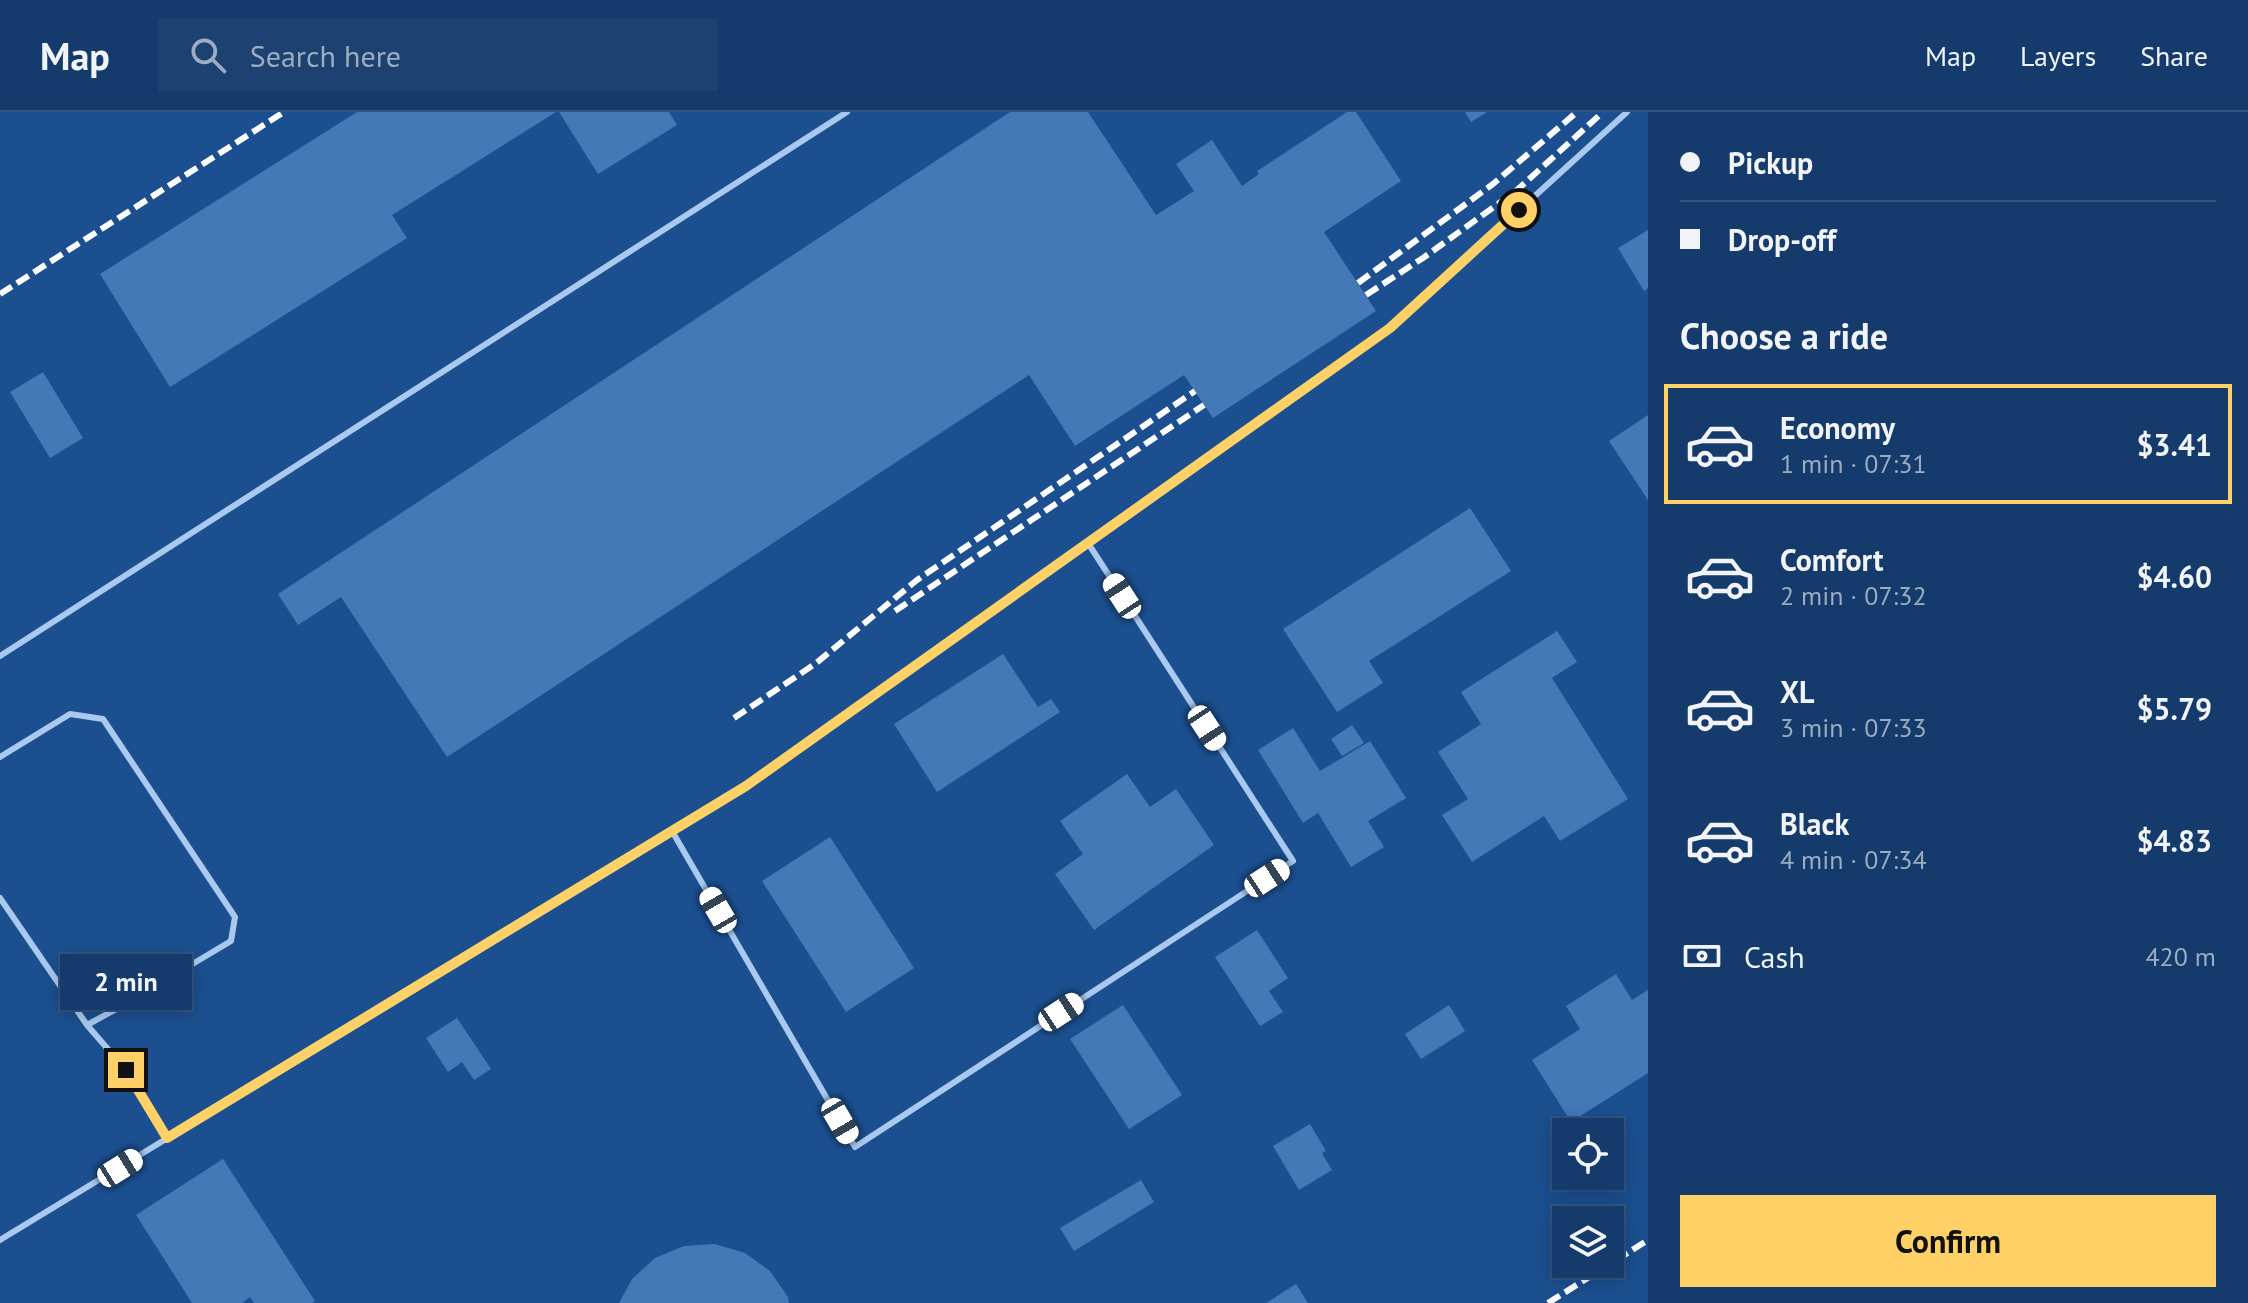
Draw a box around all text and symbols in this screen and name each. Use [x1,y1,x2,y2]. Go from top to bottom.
search box [158,19,718,91]
text: Map [40,31,110,80]
icon: search [186,33,230,77]
text: Search here [250,36,401,75]
text: Map [1925,37,1976,74]
text: Layers [2020,37,2096,74]
text: Share [2140,37,2208,74]
text: Pickup [1728,143,1813,182]
route start [1501,192,1537,228]
text: Drop-off [1728,220,1836,259]
text: Choose a ride [1680,312,1888,359]
icon: car [1684,408,1756,480]
text: Economy [1780,408,1895,447]
text: $3.41 [2137,425,2212,464]
text: 1 min · 07:31 [1780,447,1927,480]
icon: car [1684,540,1756,612]
text: Comfort [1780,540,1883,579]
text: $4.60 [2137,557,2212,596]
car [1099,569,1145,623]
text: 2 min · 07:32 [1780,579,1927,612]
icon: car [1684,672,1756,744]
text: XL [1780,672,1814,711]
text: $5.79 [2137,689,2212,728]
car [1184,701,1230,755]
text: 3 min · 07:33 [1780,711,1927,744]
icon: car [1684,804,1756,876]
text: Black [1780,804,1849,843]
text: $4.83 [2137,821,2212,860]
text: 4 min · 07:34 [1780,843,1927,876]
car [1240,855,1294,901]
car [696,883,740,937]
icon: cash [1680,934,1724,978]
text: Cash [1744,937,1805,976]
text: 420 m [2145,940,2216,973]
callout: 2 min [60,954,192,1010]
text: 2 min [94,965,158,998]
car [1034,989,1088,1035]
route end [108,1052,144,1088]
car [818,1094,862,1148]
map controls [1552,1118,1624,1278]
button: locate [1552,1118,1624,1190]
car [93,1145,147,1191]
button: Confirm [1680,1195,2216,1287]
button: layers [1552,1206,1624,1278]

